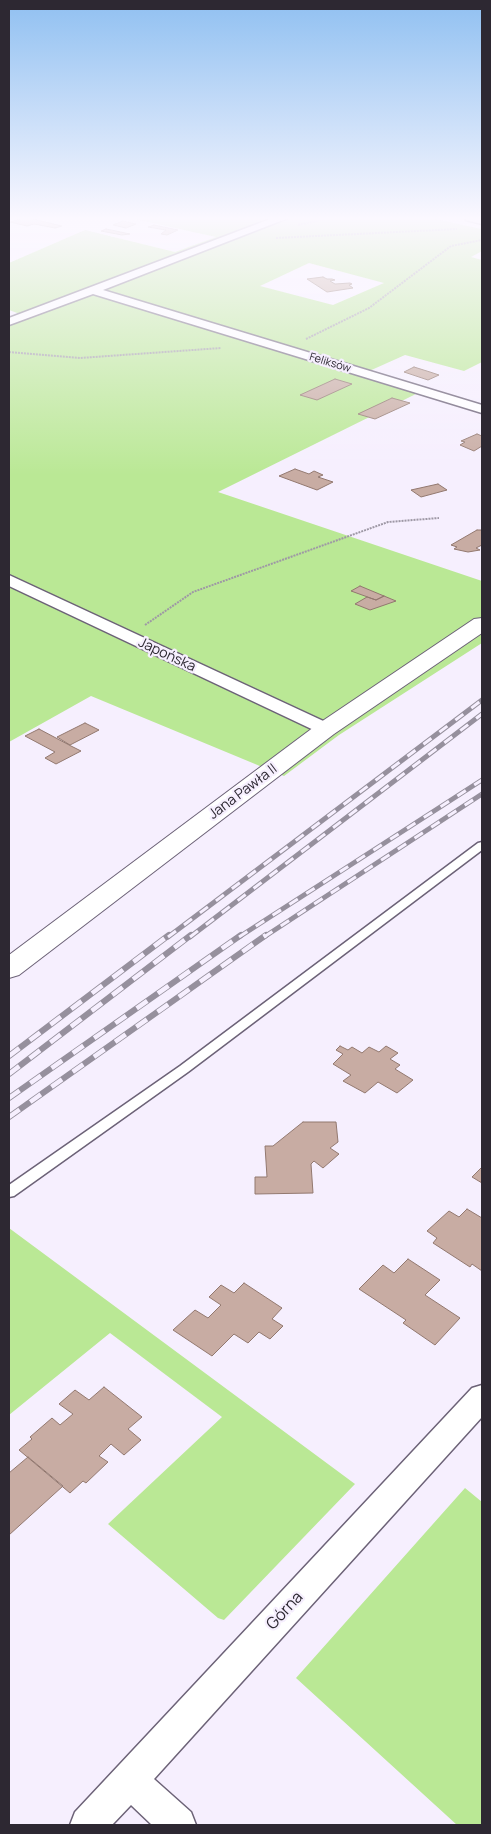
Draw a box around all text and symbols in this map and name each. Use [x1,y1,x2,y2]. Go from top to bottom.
street label: Feliksów [308,350,352,376]
street label: Japońska [136,634,198,676]
street label: Jana Pawła II [205,761,281,823]
street label: Górna [263,1588,307,1634]

